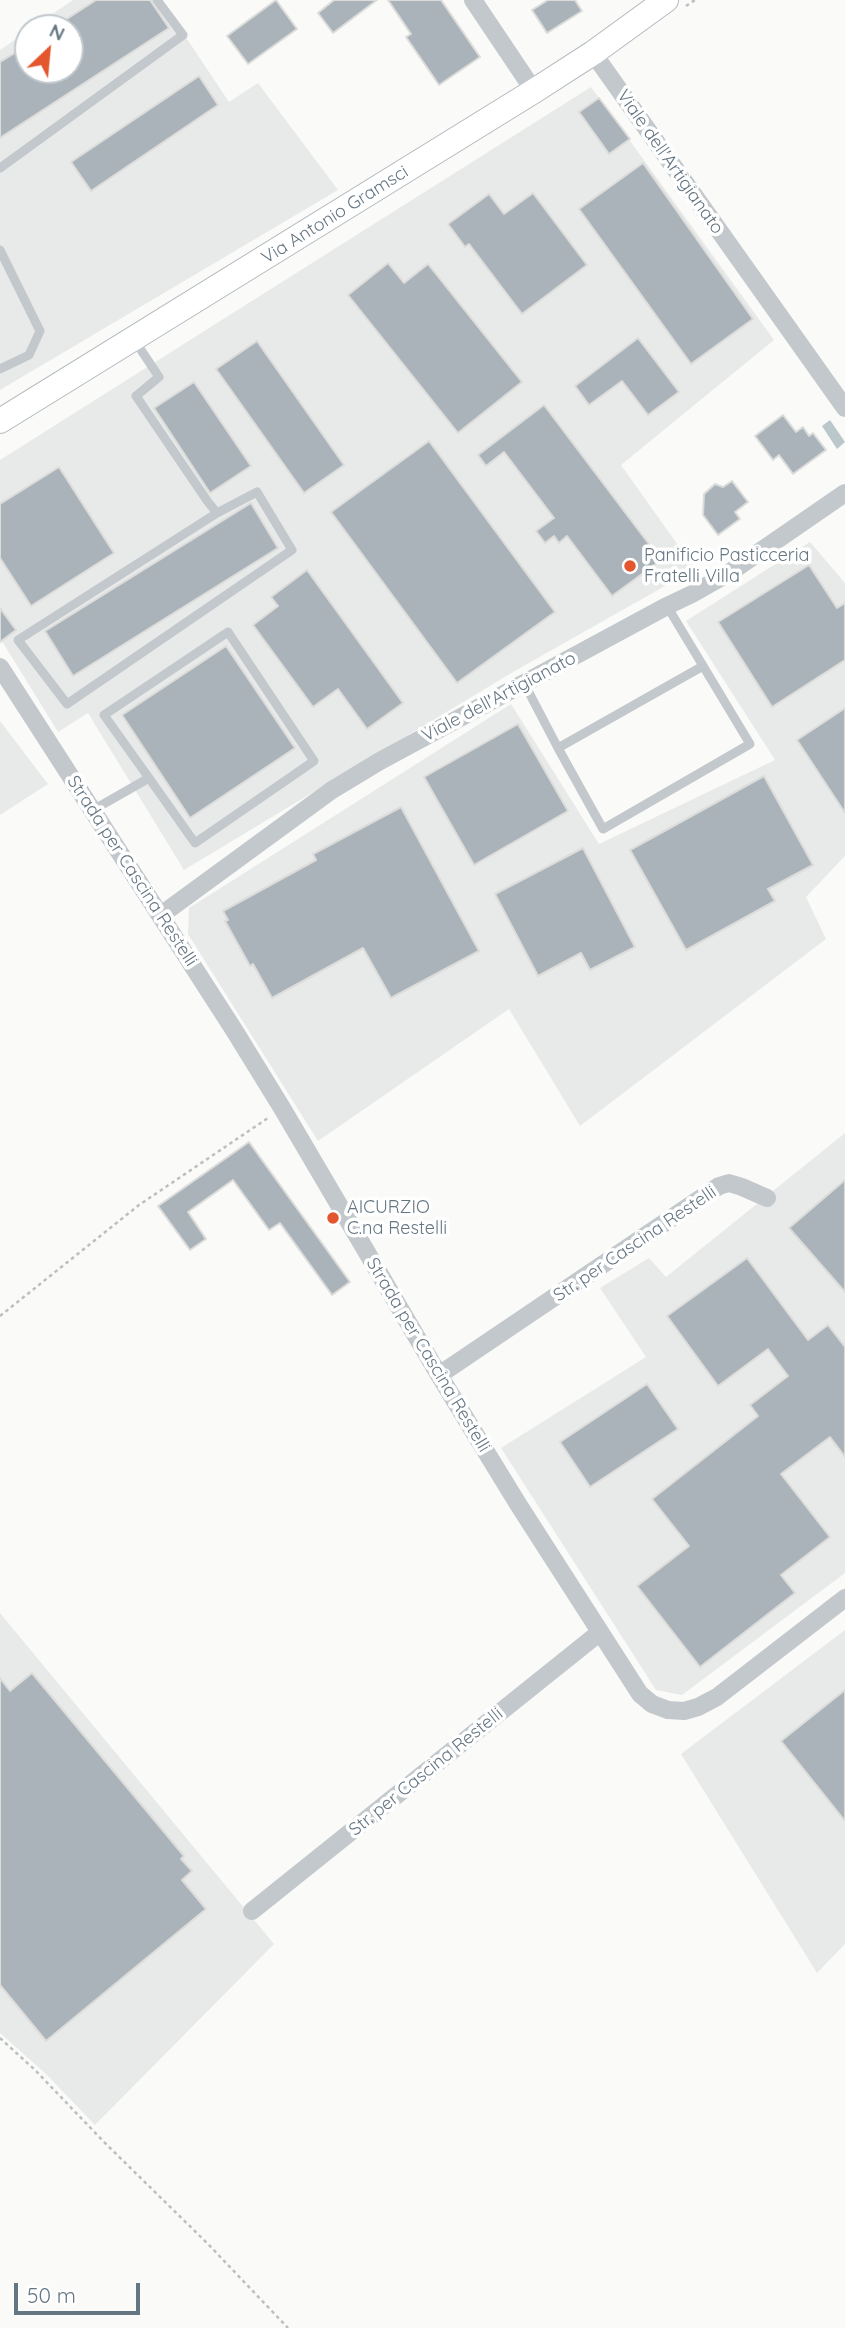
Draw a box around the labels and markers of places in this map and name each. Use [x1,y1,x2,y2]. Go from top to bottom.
place label: Panificio Pasticceria Fratelli Villa [644,545,810,588]
marker: Panificio Pasticceria Fratelli Villa [622,558,638,574]
place label: AICURZIO C.na Restelli [347,1197,447,1240]
marker: AICURZIO C.na Restelli [325,1210,341,1226]

